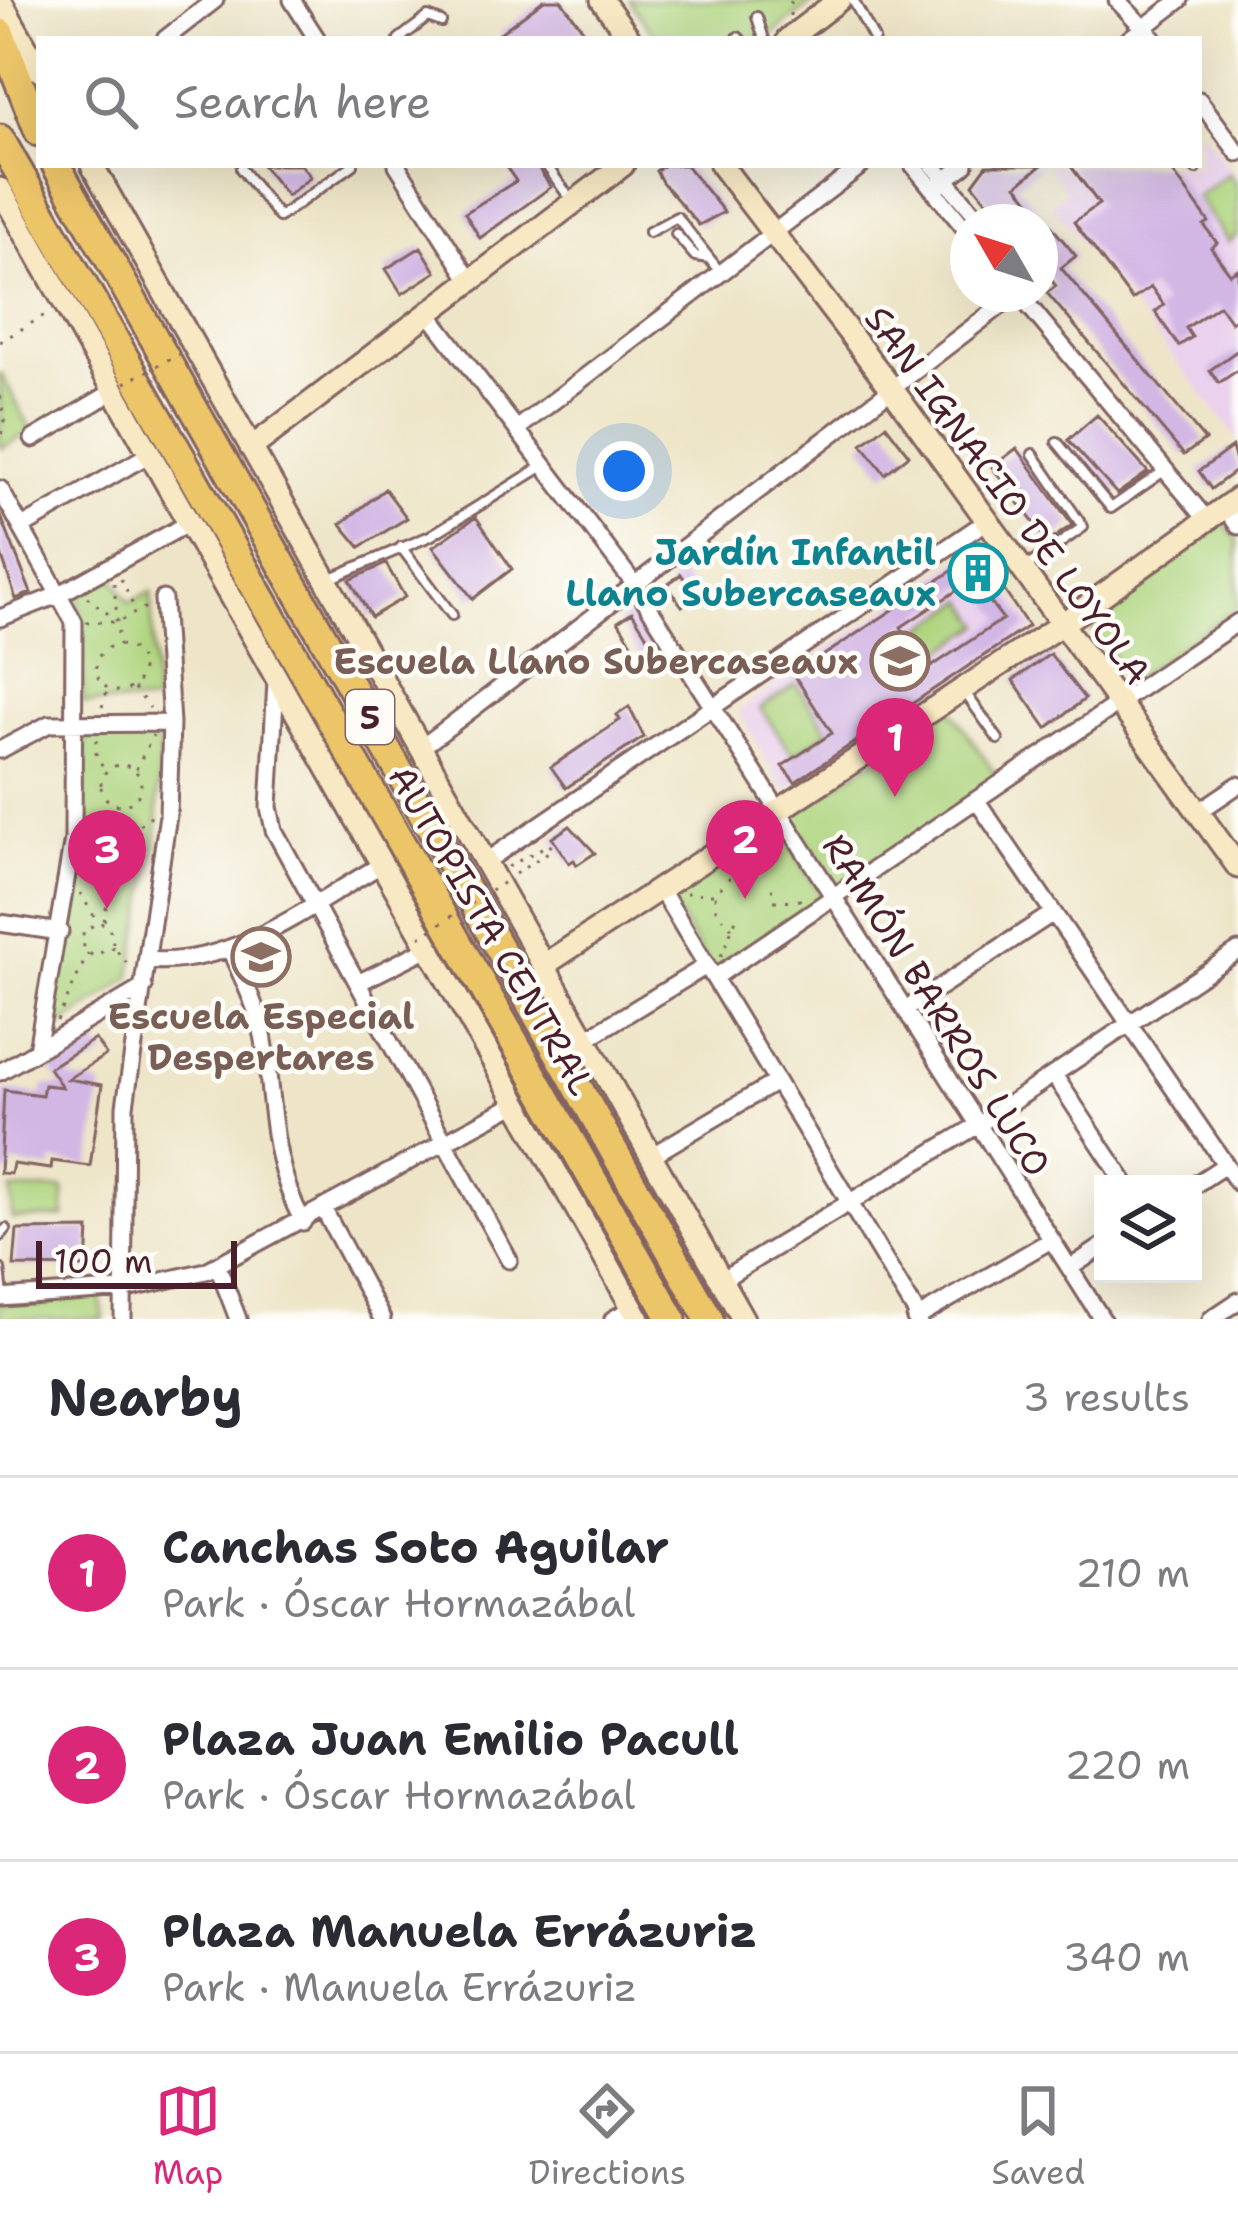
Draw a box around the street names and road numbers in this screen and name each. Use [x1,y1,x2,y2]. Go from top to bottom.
street label: SAN IGNACIO DE LOYOLA [853,296,1162,695]
road number: 5 [346,690,394,744]
street label: AUTOPISTA CENTRAL [377,756,606,1104]
street label: RAMÓN BARROS LUCO [811,825,1062,1186]

